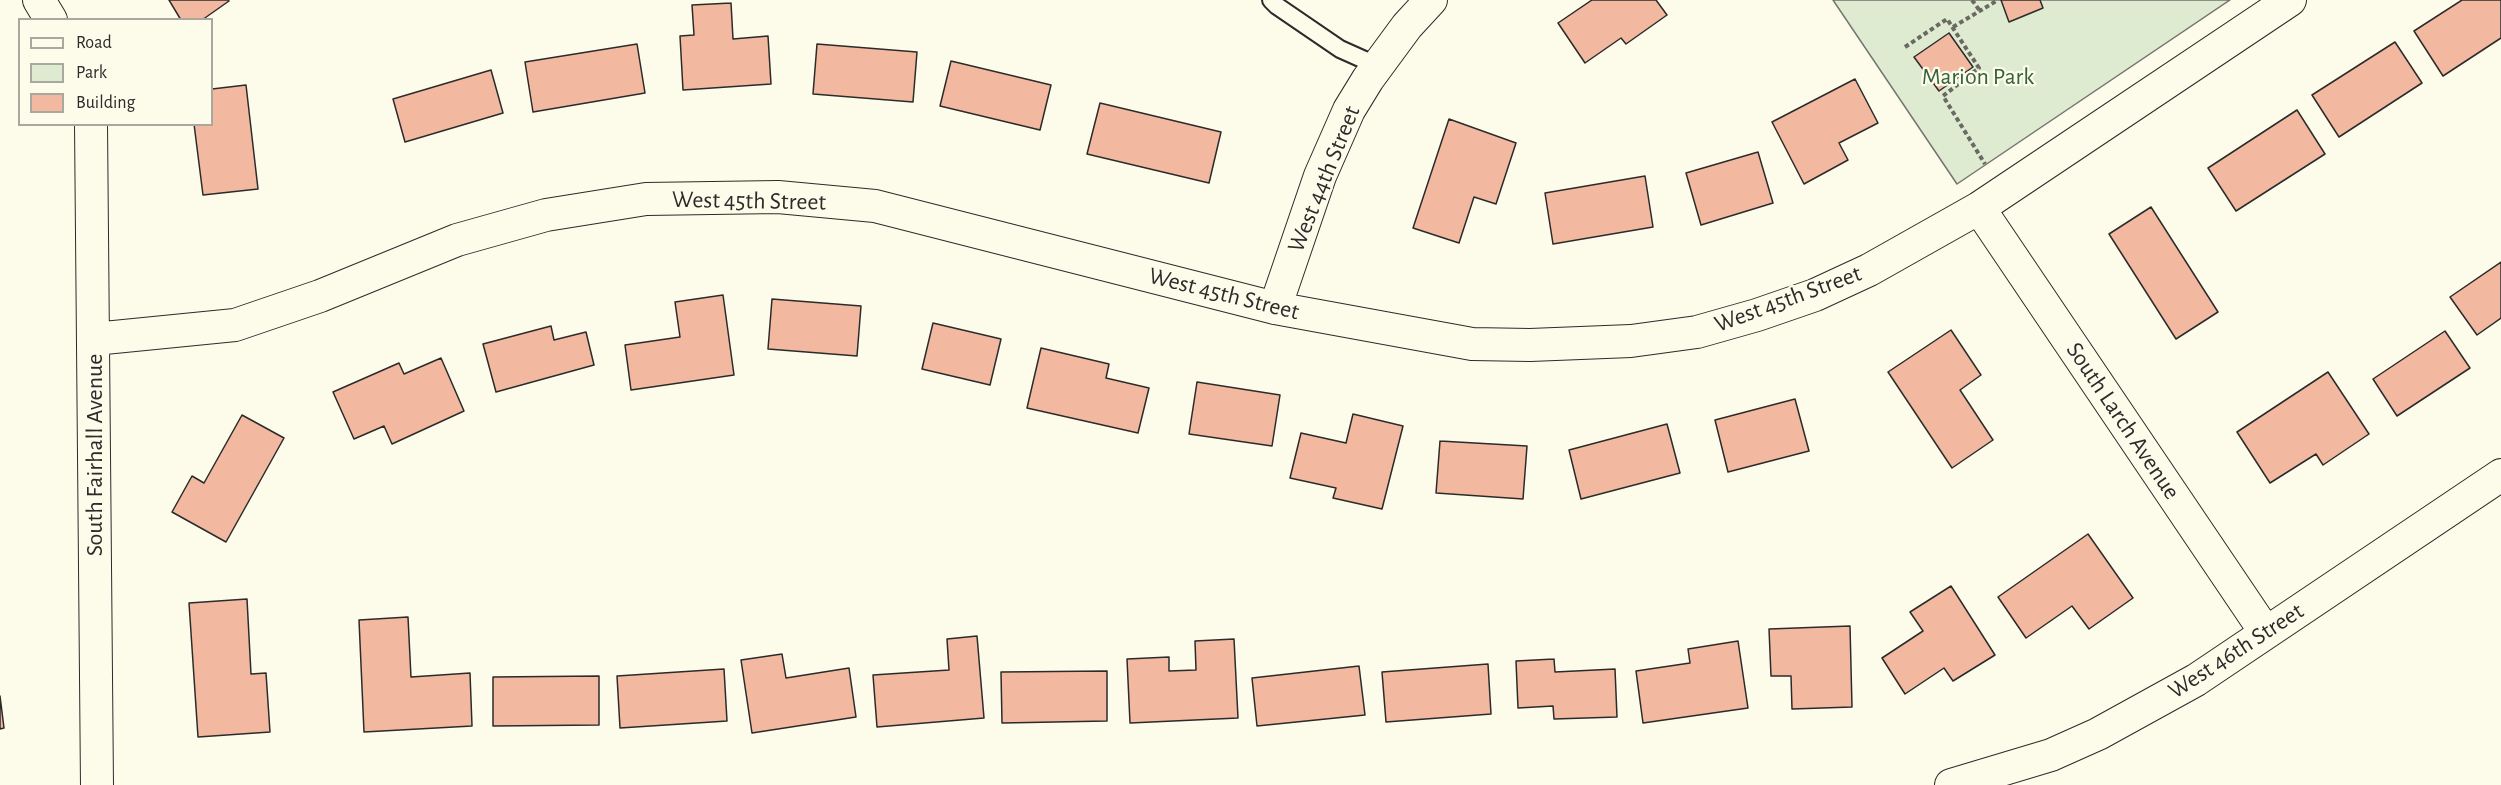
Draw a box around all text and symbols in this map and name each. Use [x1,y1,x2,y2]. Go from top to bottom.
legend [18,18,213,126]
text: Road [76,34,112,52]
park label: Marion Park [1922,63,2034,91]
text: Park [76,64,107,82]
text: Building [76,94,135,112]
street label: West 44th Street [1282,101,1366,257]
street label: West 45th Street [672,185,826,217]
street label: West 45th Street [1711,259,1865,339]
street label: West 45th Street [1146,261,1302,327]
street label: South Larch Avenue [2060,337,2186,505]
street label: South Fairhall Avenue [81,354,109,556]
street label: West 46th Street [2163,597,2309,705]

